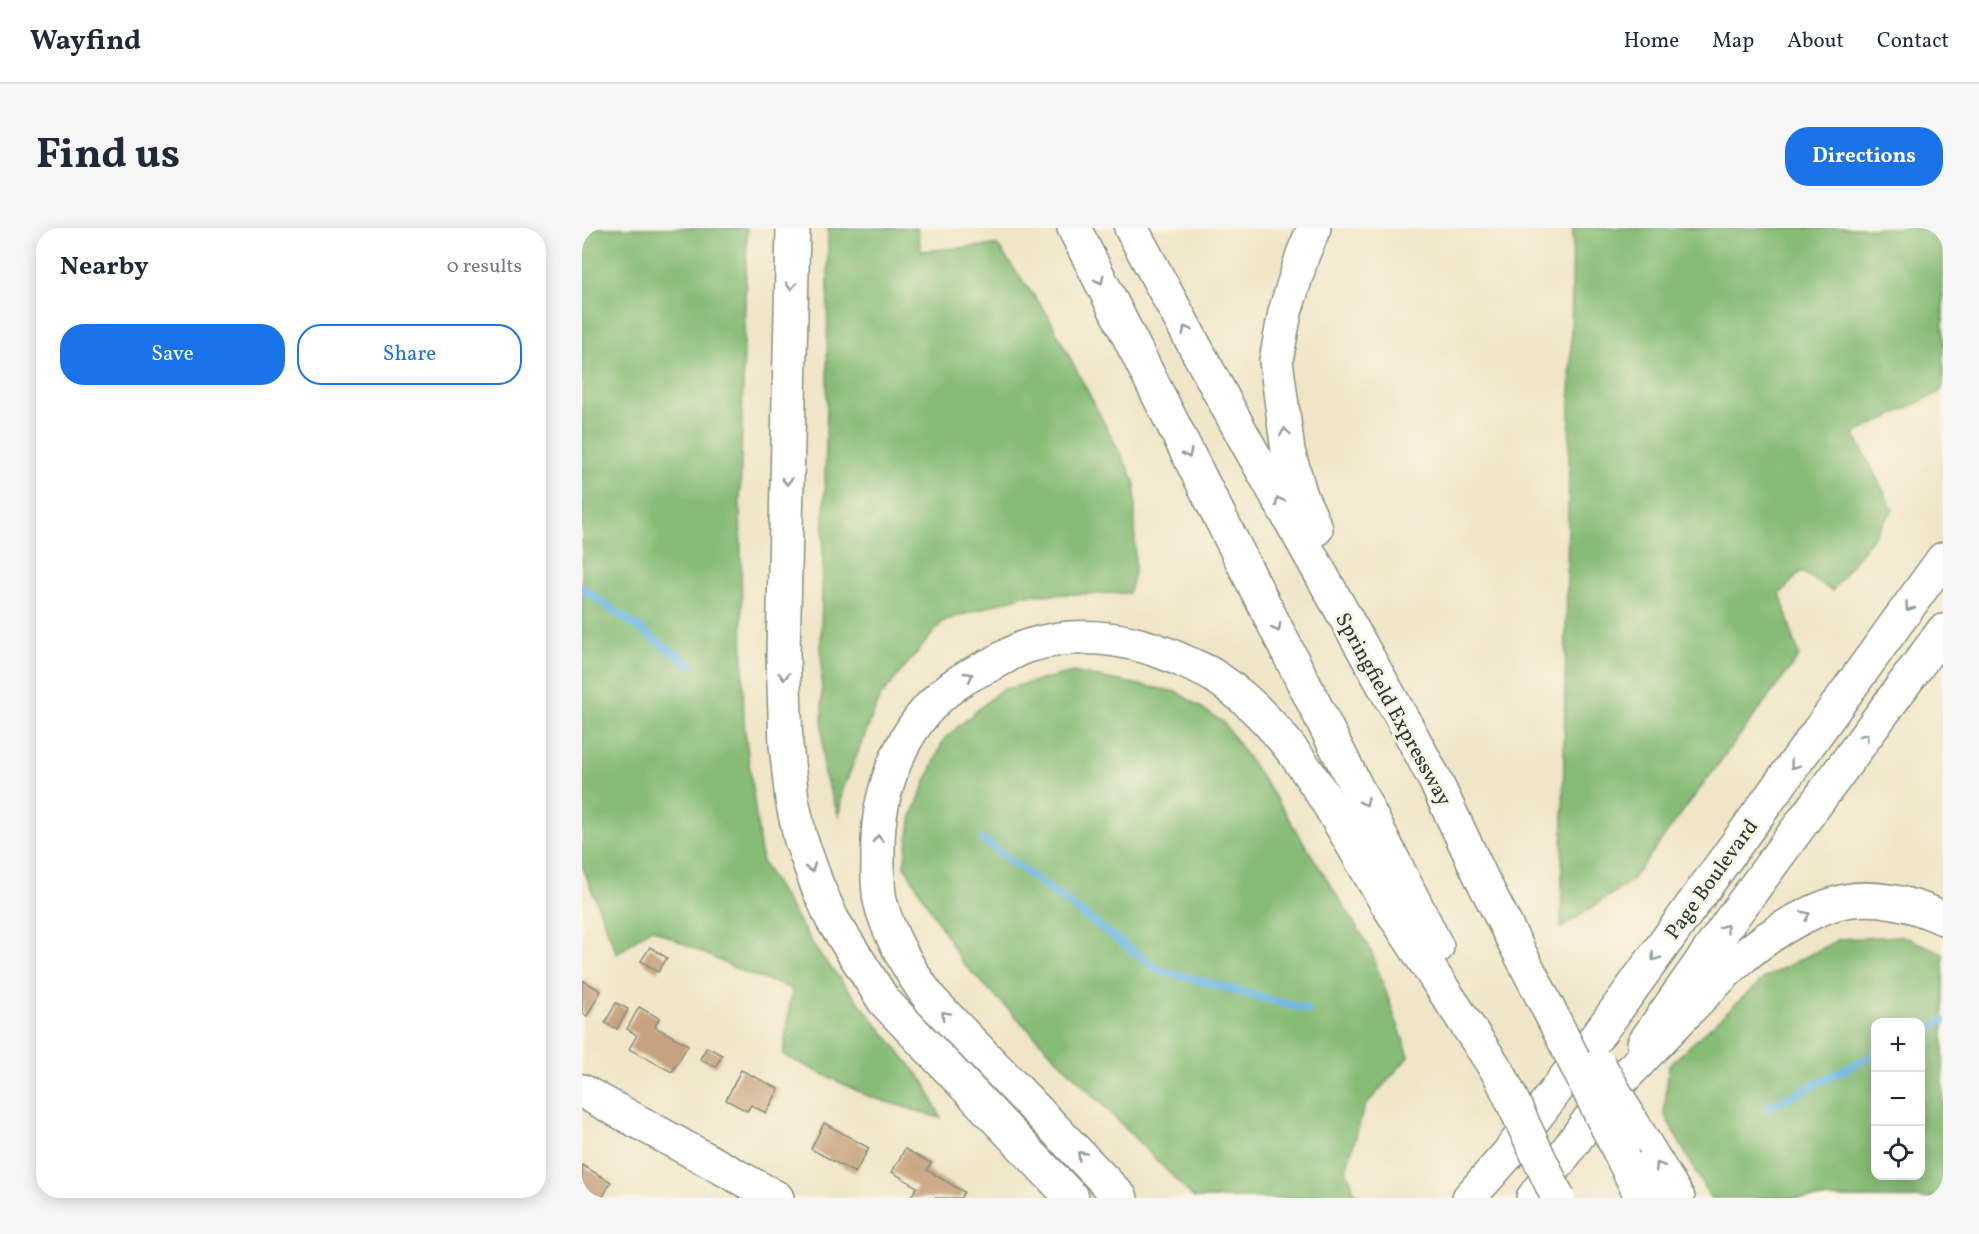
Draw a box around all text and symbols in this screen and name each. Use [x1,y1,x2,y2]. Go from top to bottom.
text: Wayfind [30,22,141,61]
text: Home [1624,27,1679,56]
text: Map [1712,27,1754,56]
text: About [1787,27,1844,56]
text: Contact [1877,27,1949,56]
text: Find us [36,127,180,186]
button: Directions [1785,127,1943,186]
text: Nearby [60,249,149,285]
text: 0 results [447,253,522,281]
one-way arrow [1093,274,1104,285]
one-way arrow [785,282,797,291]
button: Save [60,324,285,385]
button: Share [297,324,522,385]
one-way arrow [1182,325,1193,336]
one-way arrow [1279,428,1291,437]
one-way arrow [1180,448,1192,459]
one-way arrow [781,477,794,486]
one-way arrow [1275,497,1286,507]
one-way arrow [1905,600,1916,611]
street label: Springfield Expressway [1327,608,1458,812]
one-way arrow [1269,622,1281,633]
one-way arrow [777,672,790,681]
one-way arrow [963,672,973,683]
one-way arrow [1858,732,1869,743]
one-way arrow [1790,758,1801,769]
one-way arrow [1357,796,1369,807]
street label: Page Boulevard [1659,814,1766,946]
one-way arrow [871,834,884,843]
one-way arrow [804,862,816,873]
one-way arrow [1800,911,1811,923]
one-way arrow [1718,923,1729,934]
one-way arrow [1651,950,1662,961]
one-way arrow [941,1012,952,1022]
map controls [1871,1018,1925,1180]
button: + [1871,1018,1925,1072]
button: − [1871,1072,1925,1126]
button: locate [1871,1126,1925,1180]
one-way arrow [1078,1151,1089,1162]
one-way arrow [1654,1162,1666,1172]

